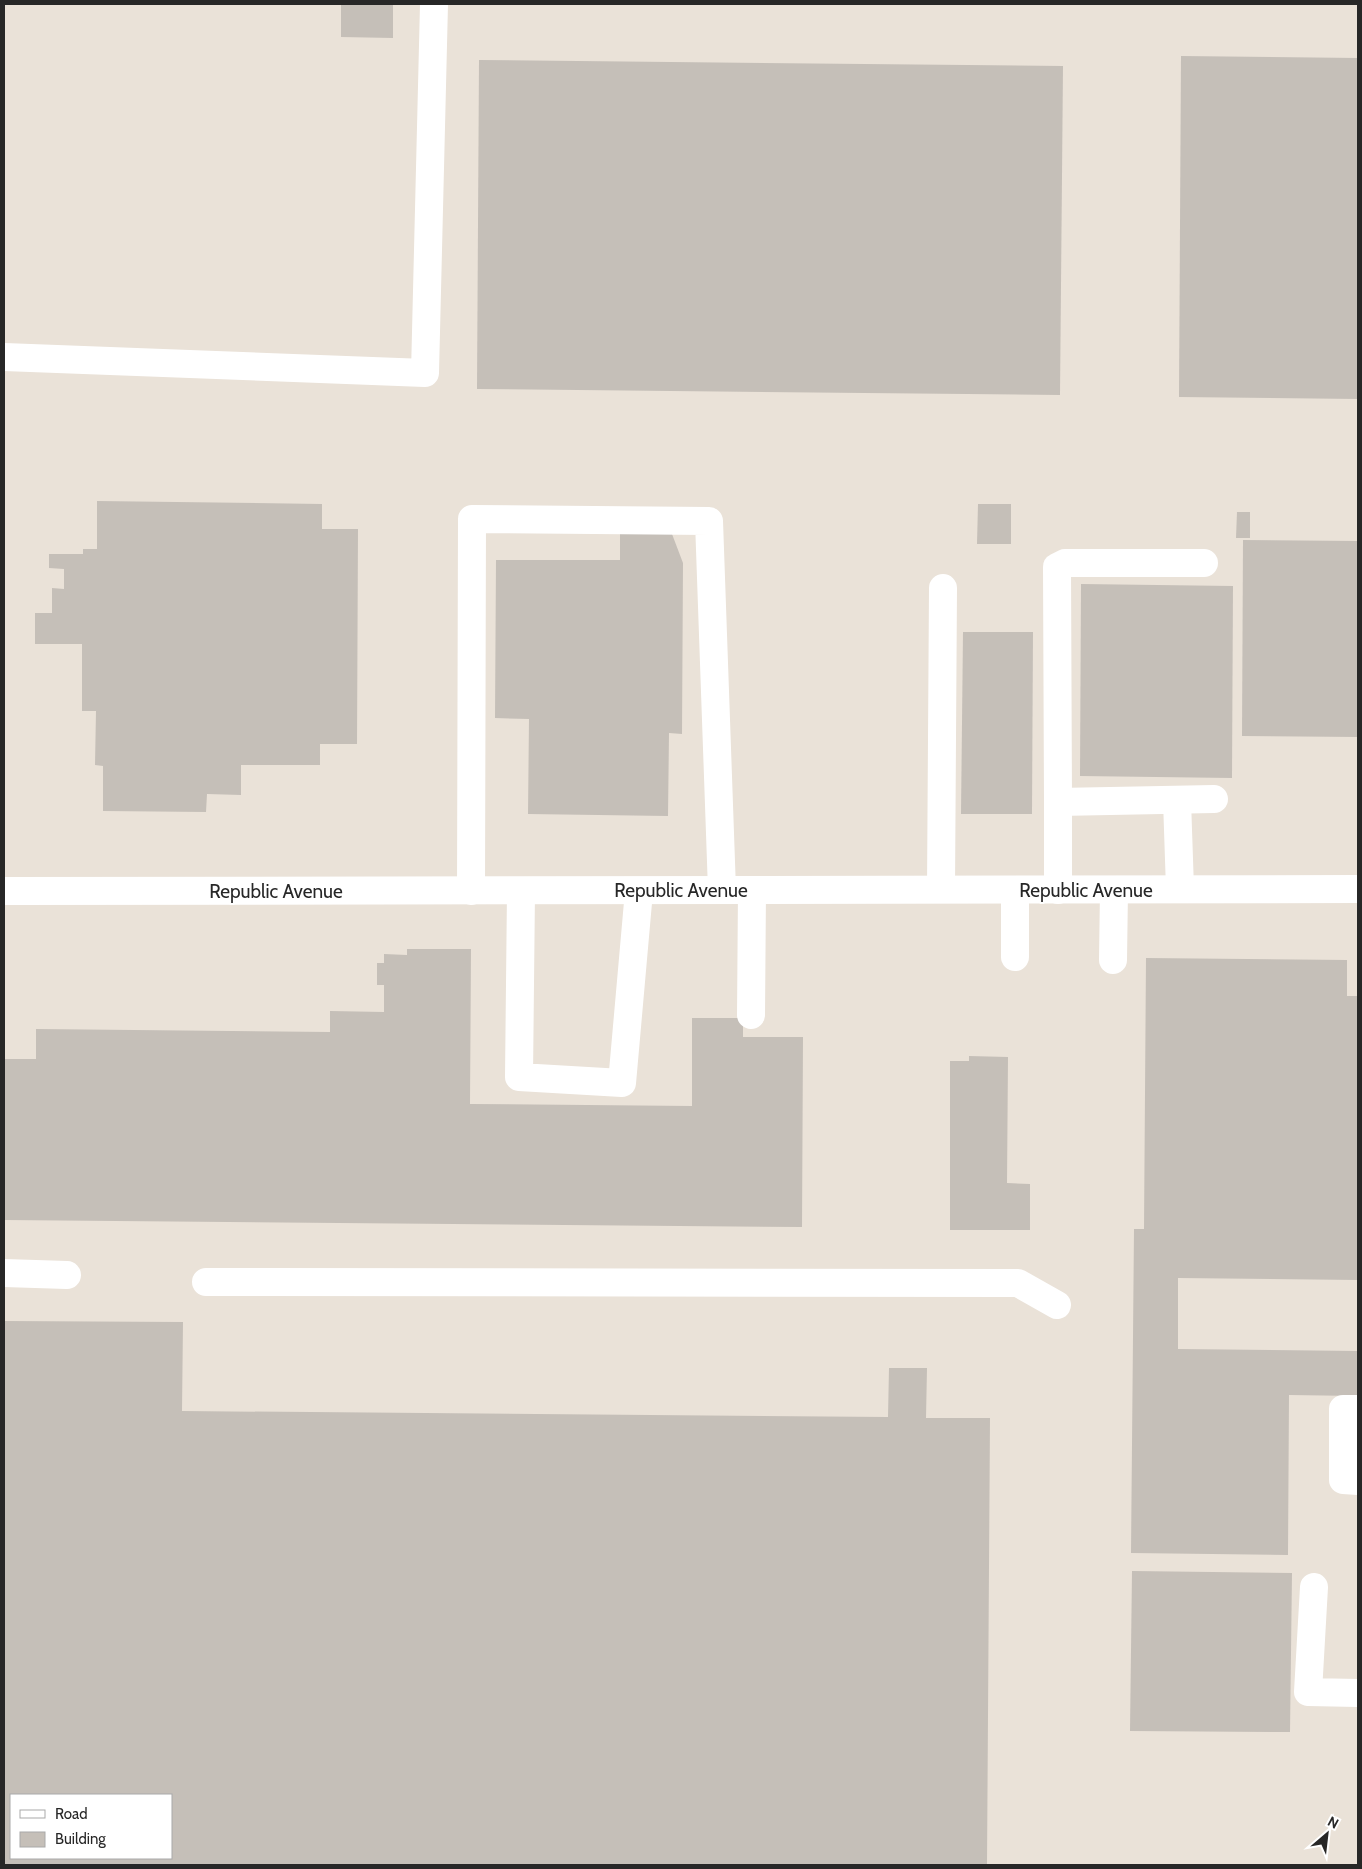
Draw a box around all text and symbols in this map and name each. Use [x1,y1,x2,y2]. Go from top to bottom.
street label: Republic Avenue [614,879,748,902]
street label: Republic Avenue [1019,879,1153,902]
street label: Republic Avenue [209,880,343,903]
legend [10,1794,172,1859]
text: Road [55,1805,88,1823]
north arrow [1302,1809,1352,1859]
text: N [1325,1812,1342,1833]
text: Building [55,1830,106,1848]

